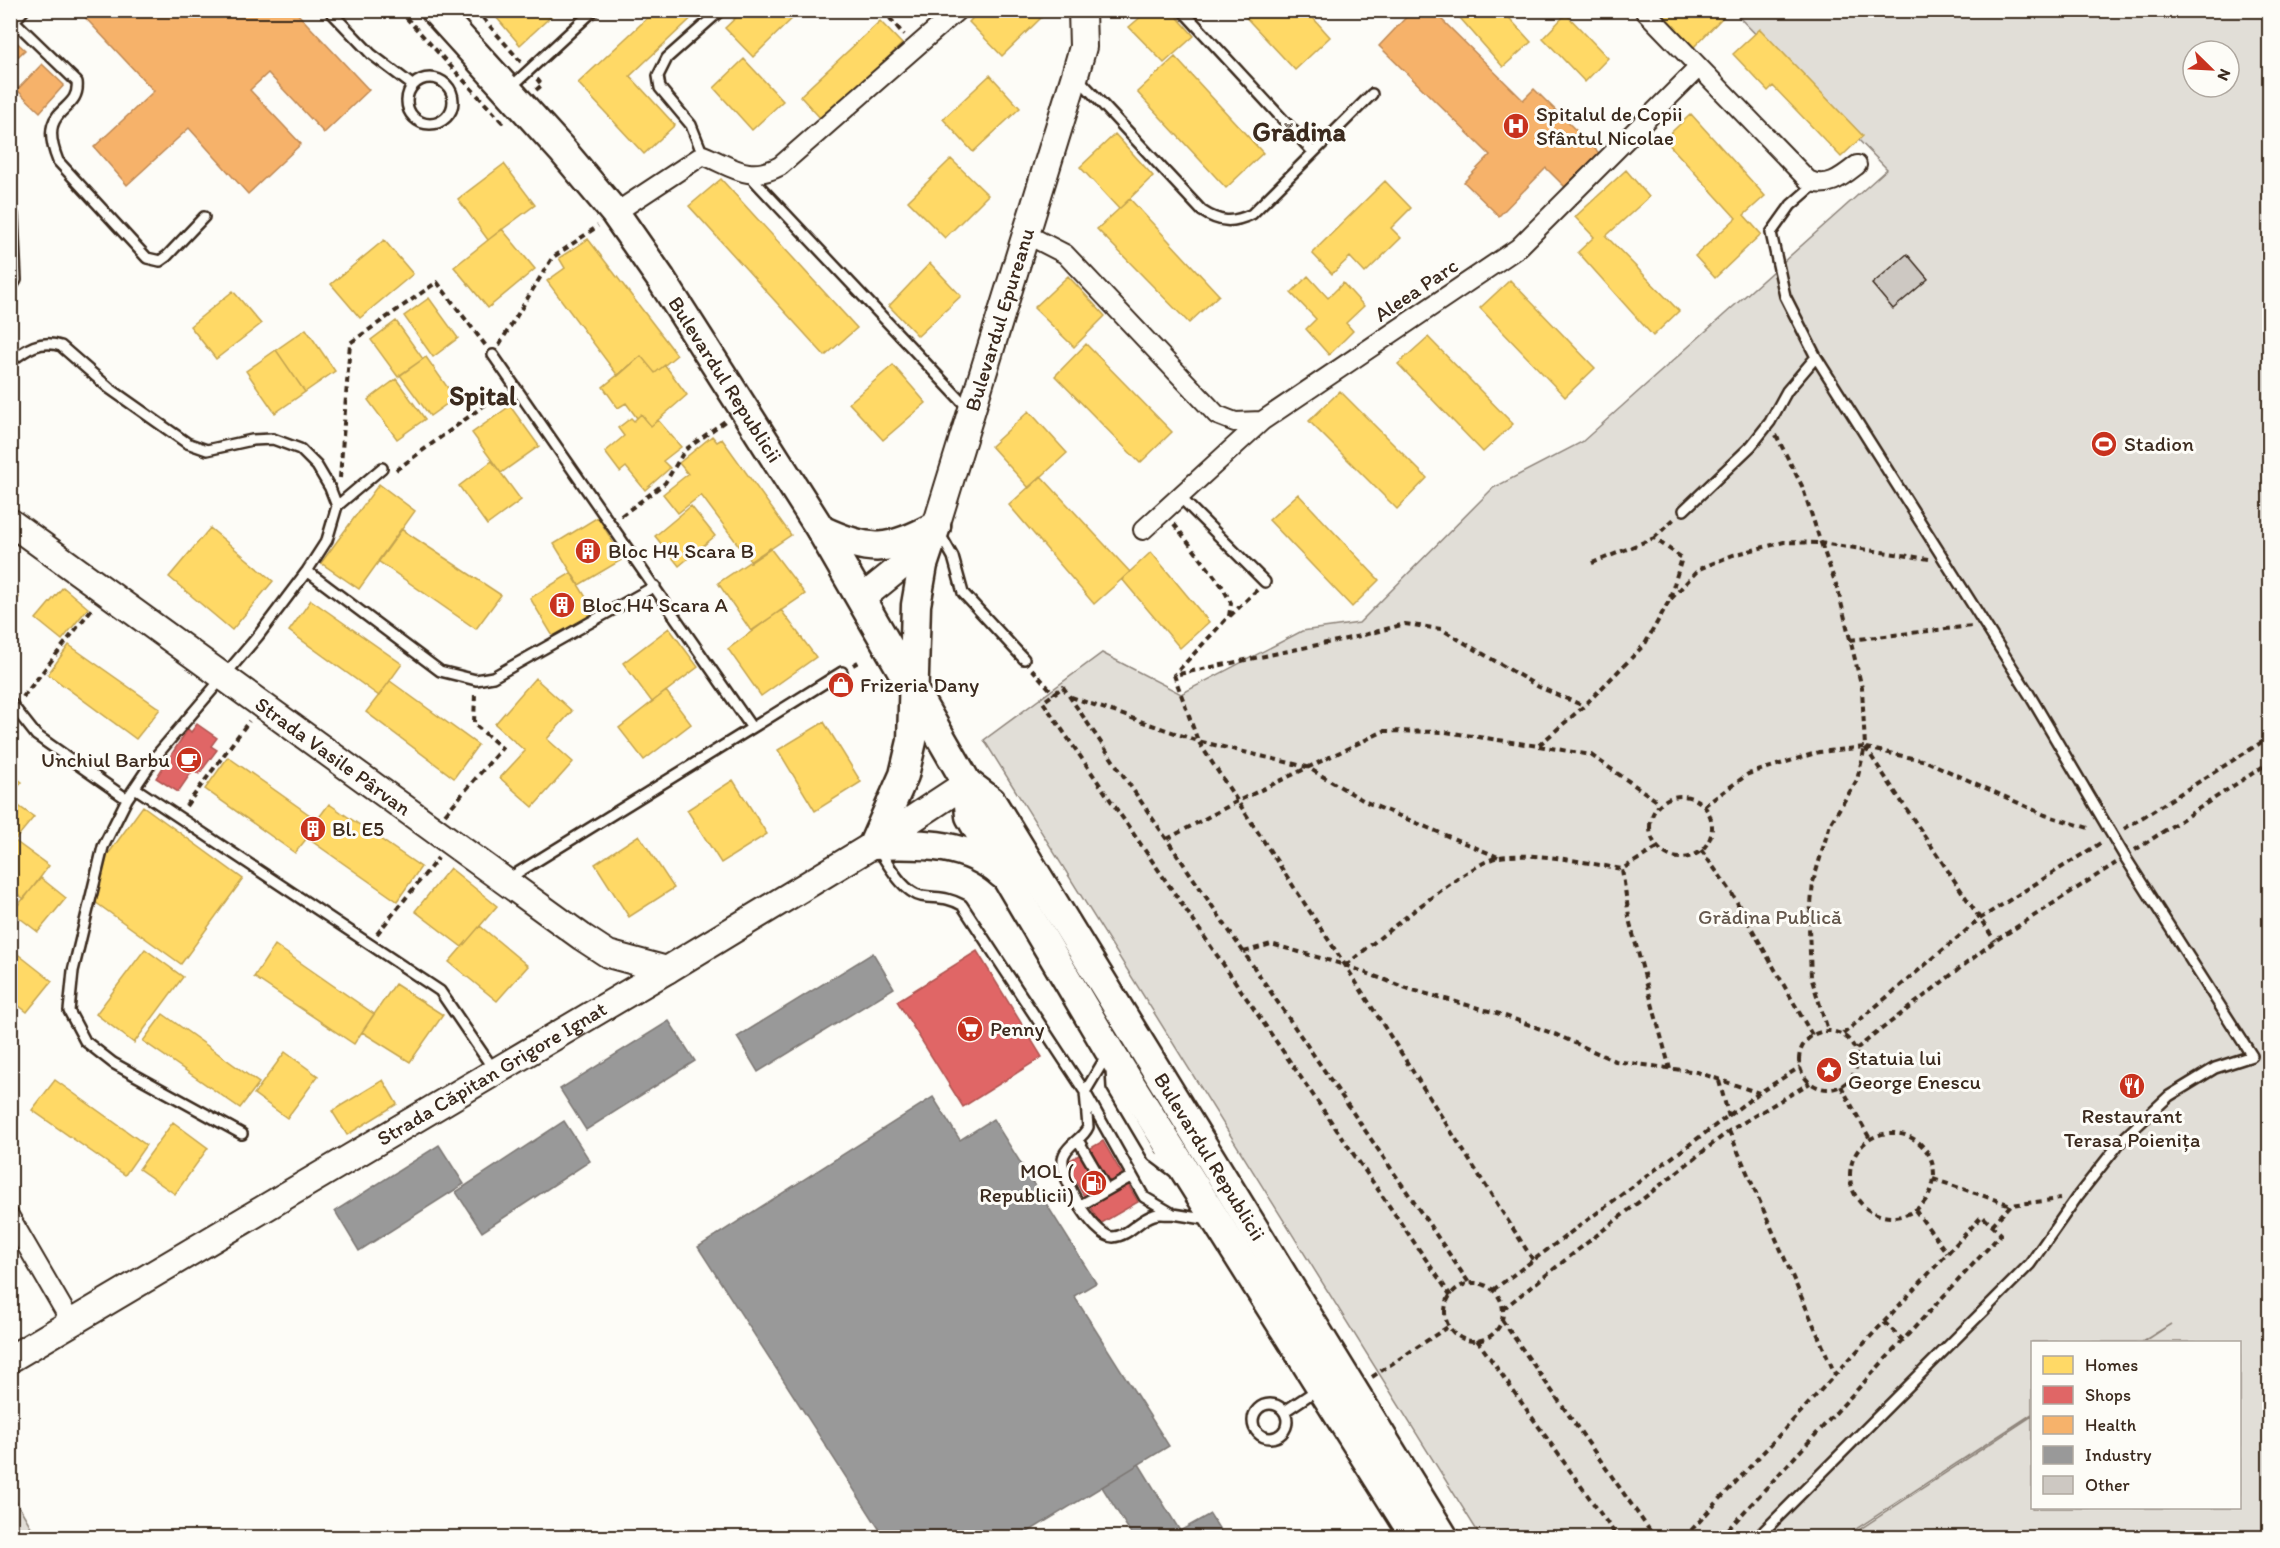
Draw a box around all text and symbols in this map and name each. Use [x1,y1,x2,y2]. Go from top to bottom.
north arrow [2181,39,2241,99]
text: N [2213,66,2235,84]
place label: Spitalul de Copii Sfântul Nicolae [1536,101,1683,150]
hospital icon: Spitalul de Copii Sfântul Nicolae [1501,111,1531,141]
district label: Grădina [1252,115,1346,148]
street label: Bulevardul Epureanu [959,225,1039,414]
street label: Aleea Parc [1369,253,1462,327]
street label: Bulevardul Republicii [663,291,788,467]
district label: Spital [449,379,517,412]
sports icon: Stadion [2089,429,2119,459]
place label: Stadion [2124,431,2194,456]
building icon: Bloc H4 Scara B [573,536,603,566]
place label: Bloc H4 Scara B [608,538,754,563]
building icon: Bloc H4 Scara A [547,590,577,620]
place label: Bloc H4 Scara A [582,592,728,617]
shop icon: Frizeria Dany [826,670,856,700]
place label: Frizeria Dany [860,672,979,697]
street label: Strada Vasile Pârvan [251,691,416,821]
cafe icon: Unchiul Barbu [174,745,204,775]
place label: Unchiul Barbu [41,747,170,772]
building icon: Bl. E5 [298,814,328,844]
place label: Bl. E5 [332,816,384,841]
park label: Grădina Publică [1698,904,1842,929]
street label: Strada Căpitan Grigore Ignat [372,996,611,1151]
supermarket icon: Penny [955,1014,985,1044]
place label: Penny [990,1016,1044,1041]
place label: Statuia lui George Enescu [1848,1045,1981,1094]
place icon: Statuia lui George Enescu [1814,1055,1844,1085]
street label: Bulevardul Republicii [1149,1068,1271,1245]
restaurant icon: Restaurant Terasa Poienița [2117,1071,2147,1101]
place label: Restaurant Terasa Poienița [2064,1103,2200,1152]
place label: MOL ( Republicii) [979,1158,1074,1207]
fuel station icon: MOL ( Republicii) [1079,1168,1109,1198]
legend [2031,1341,2241,1509]
text: Homes [2085,1354,2138,1376]
text: Shops [2085,1384,2131,1406]
text: Health [2085,1414,2137,1436]
text: Industry [2085,1444,2152,1466]
text: Other [2085,1474,2131,1496]

